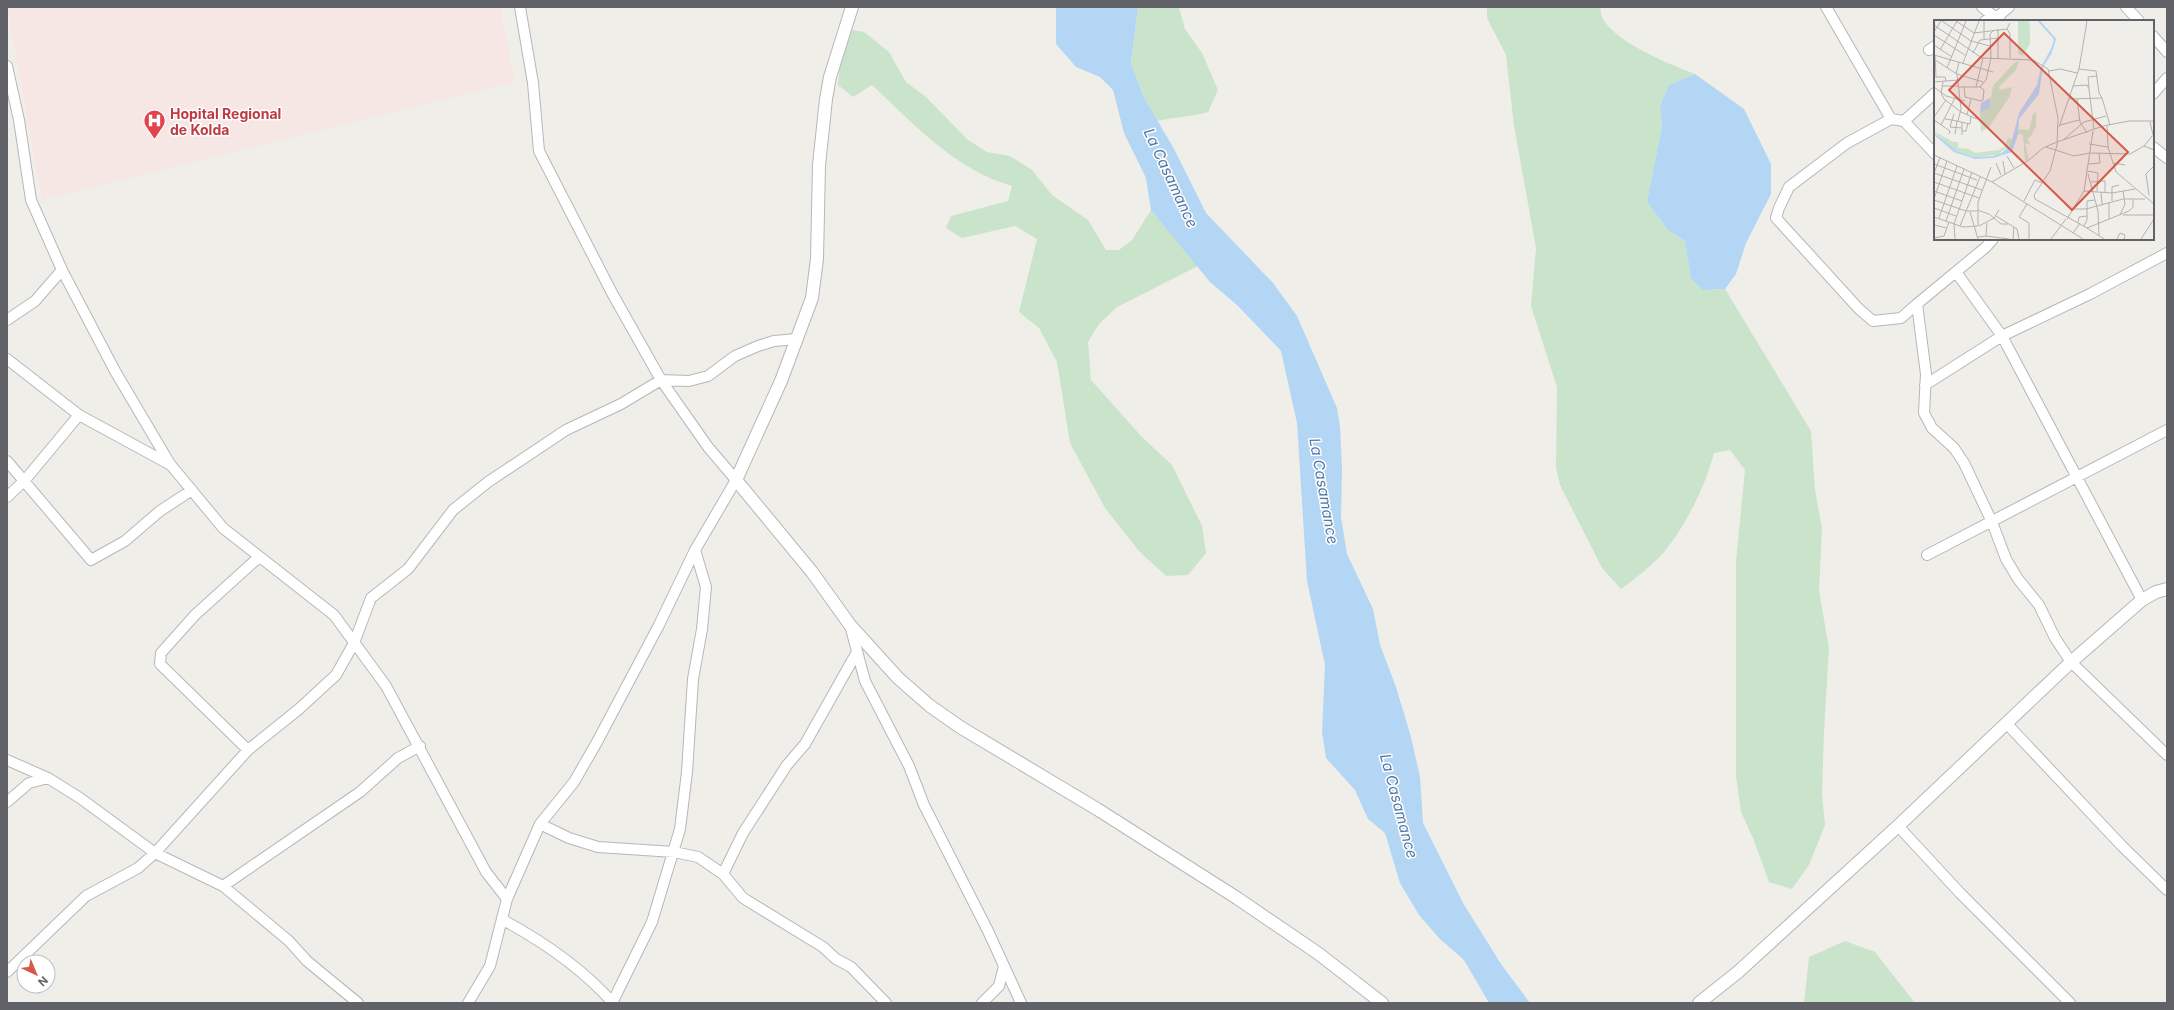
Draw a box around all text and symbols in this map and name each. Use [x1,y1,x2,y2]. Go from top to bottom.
inset map [1934,20,2154,240]
place label: Hopital Regional de Kolda [170,105,281,138]
hospital icon: Hopital Regional de Kolda [142,108,168,141]
water label: La Casamance [1140,125,1202,231]
water label: La Casamance [1305,436,1343,546]
water label: La Casamance [1376,752,1422,860]
north arrow [16,954,56,994]
text: N [35,973,51,989]

